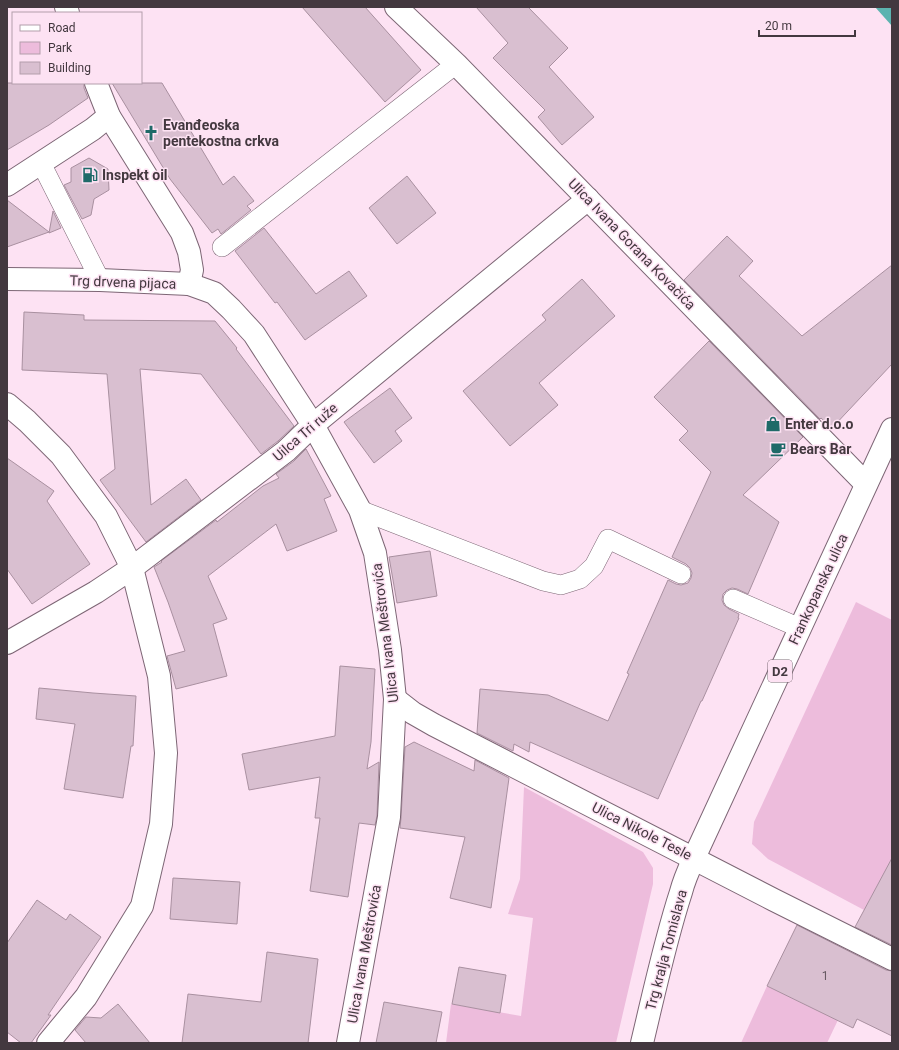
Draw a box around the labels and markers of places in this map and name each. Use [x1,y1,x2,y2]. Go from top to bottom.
place label: Evanđeoska pentekostna crkva [163,117,280,149]
church icon: Evanđeoska pentekostna crkva [142,124,160,142]
fuel station icon: Inspekt oil [81,166,99,184]
place label: Inspekt oil [102,167,168,183]
shop icon: Enter d.o.o [764,415,782,433]
place label: Enter d.o.o [785,416,854,432]
cafe icon: Bears Bar [769,440,787,458]
place label: Bears Bar [790,441,851,457]

